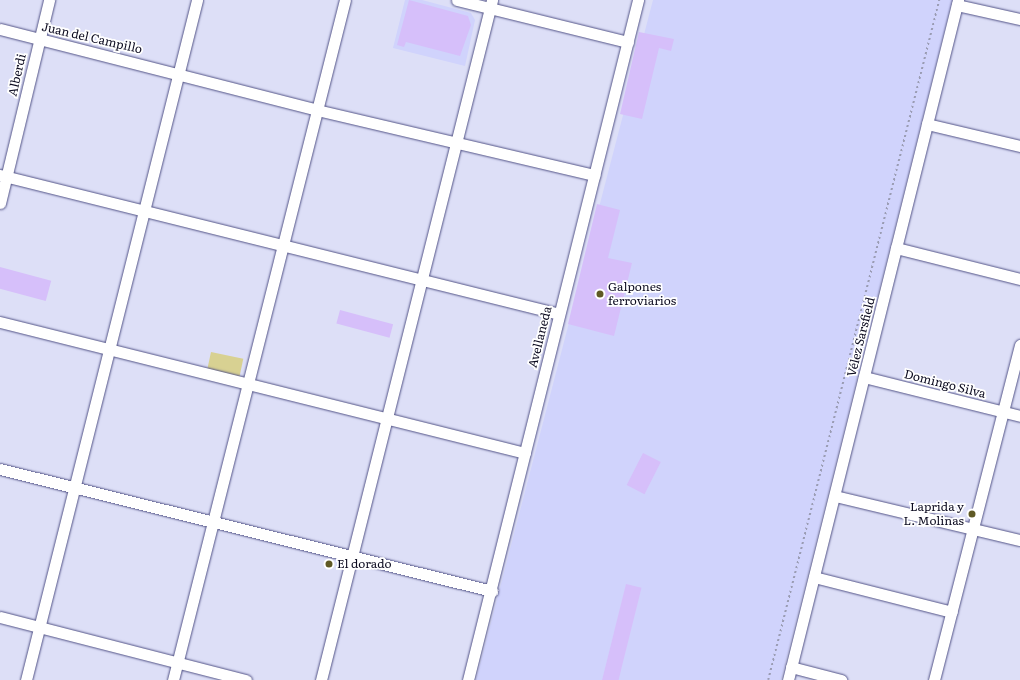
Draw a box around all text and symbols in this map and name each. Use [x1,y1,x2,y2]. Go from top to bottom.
street label: Juan del Campillo [40,19,144,57]
street label: Alberdi [5,52,29,98]
place label: Galpones ferroviarios [608,280,676,308]
marker: Galpones ferroviarios [595,289,605,299]
street label: Vélez Sarsfield [844,296,878,378]
street label: Avellaneda [525,305,555,369]
street label: Domingo Silva [903,367,987,401]
place label: Laprida y L. Molinas [904,500,964,528]
marker: Laprida y L. Molinas [967,509,977,519]
place label: El dorado [337,557,391,571]
marker: El dorado [324,559,334,569]

